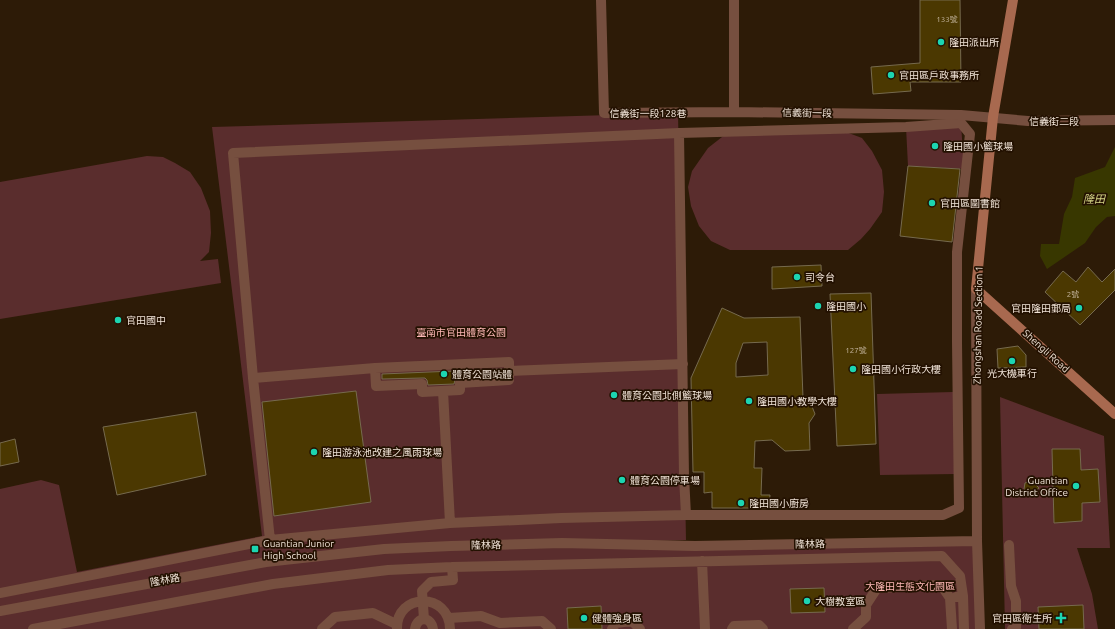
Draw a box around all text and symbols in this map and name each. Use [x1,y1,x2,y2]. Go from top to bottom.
house number: 133號 [936,15,958,24]
marker: 隆田派出所 [936,37,946,47]
place label: 隆田派出所 [949,37,999,48]
marker: 官田區戶政事務所 [886,70,896,80]
place label: 官田區戶政事務所 [899,70,979,81]
street label: 信義街一段 [782,107,832,119]
street label: 信義街一段128巷 [610,108,686,119]
street label: 信義街二段 [1029,116,1079,127]
marker: 隆田國小籃球場 [930,141,940,151]
place label: 隆田國小籃球場 [943,141,1013,152]
water label: 隆田 [1083,193,1107,205]
marker: 官田區圖書館 [927,198,937,208]
place label: 官田區圖書館 [940,198,1000,209]
street label: Zhongshan Road Section 1 [971,266,985,384]
marker: 司令台 [792,272,802,282]
place label: 司令台 [805,272,835,283]
house number: 2號 [1067,290,1079,299]
marker: 隆田國小 [813,301,823,311]
place label: 隆田國小 [826,301,866,312]
place label: 官田隆田郵局 [1011,303,1071,314]
marker: 官田隆田郵局 [1074,303,1084,313]
marker: 官田國中 [113,315,123,325]
place label: 官田國中 [126,315,166,326]
park label: 臺南市官田體育公園 [416,327,506,338]
street label: Shengli Road [1021,327,1071,375]
house number: 127號 [845,346,867,355]
marker: 光大機車行 [1007,356,1017,366]
marker: 隆田國小行政大樓 [848,364,858,374]
place label: 隆田國小行政大樓 [861,364,941,375]
place label: 光大機車行 [987,368,1037,379]
marker: 體育公園站體 [439,369,449,379]
place label: 體育公園站體 [452,369,512,380]
marker: 體育公園北側籃球場 [609,390,619,400]
place label: 體育公園北側籃球場 [622,390,712,401]
marker: 隆田國小教學大樓 [744,396,754,406]
place label: 隆田國小教學大樓 [757,396,837,407]
marker: 隆田游泳池改建之風雨球場 [309,447,319,457]
place label: 隆田游泳池改建之風雨球場 [322,447,442,458]
marker: 體育公園停車場 [617,475,627,485]
place label: 體育公園停車場 [630,475,700,486]
place label: Guantian District Office [1005,475,1068,498]
marker: Guantian District Office [1071,481,1081,491]
marker: 隆田國小廚房 [736,498,746,508]
place label: 隆田國小廚房 [749,498,809,509]
place label: Guantian Junior High School [263,538,334,561]
street label: 隆林路 [795,538,825,550]
street label: 隆林路 [471,539,501,551]
marker: Guantian Junior High School [250,544,260,554]
street label: 隆林路 [149,572,181,588]
park label: 大隆田生態文化園區 [865,581,955,592]
marker: 大樹教室區 [802,596,812,606]
place label: 大樹教室區 [815,596,865,607]
marker: 官田區衛生所 [1055,612,1067,624]
marker: 健體強身區 [579,613,589,623]
place label: 健體強身區 [592,613,642,624]
place label: 官田區衛生所 [992,613,1052,624]

